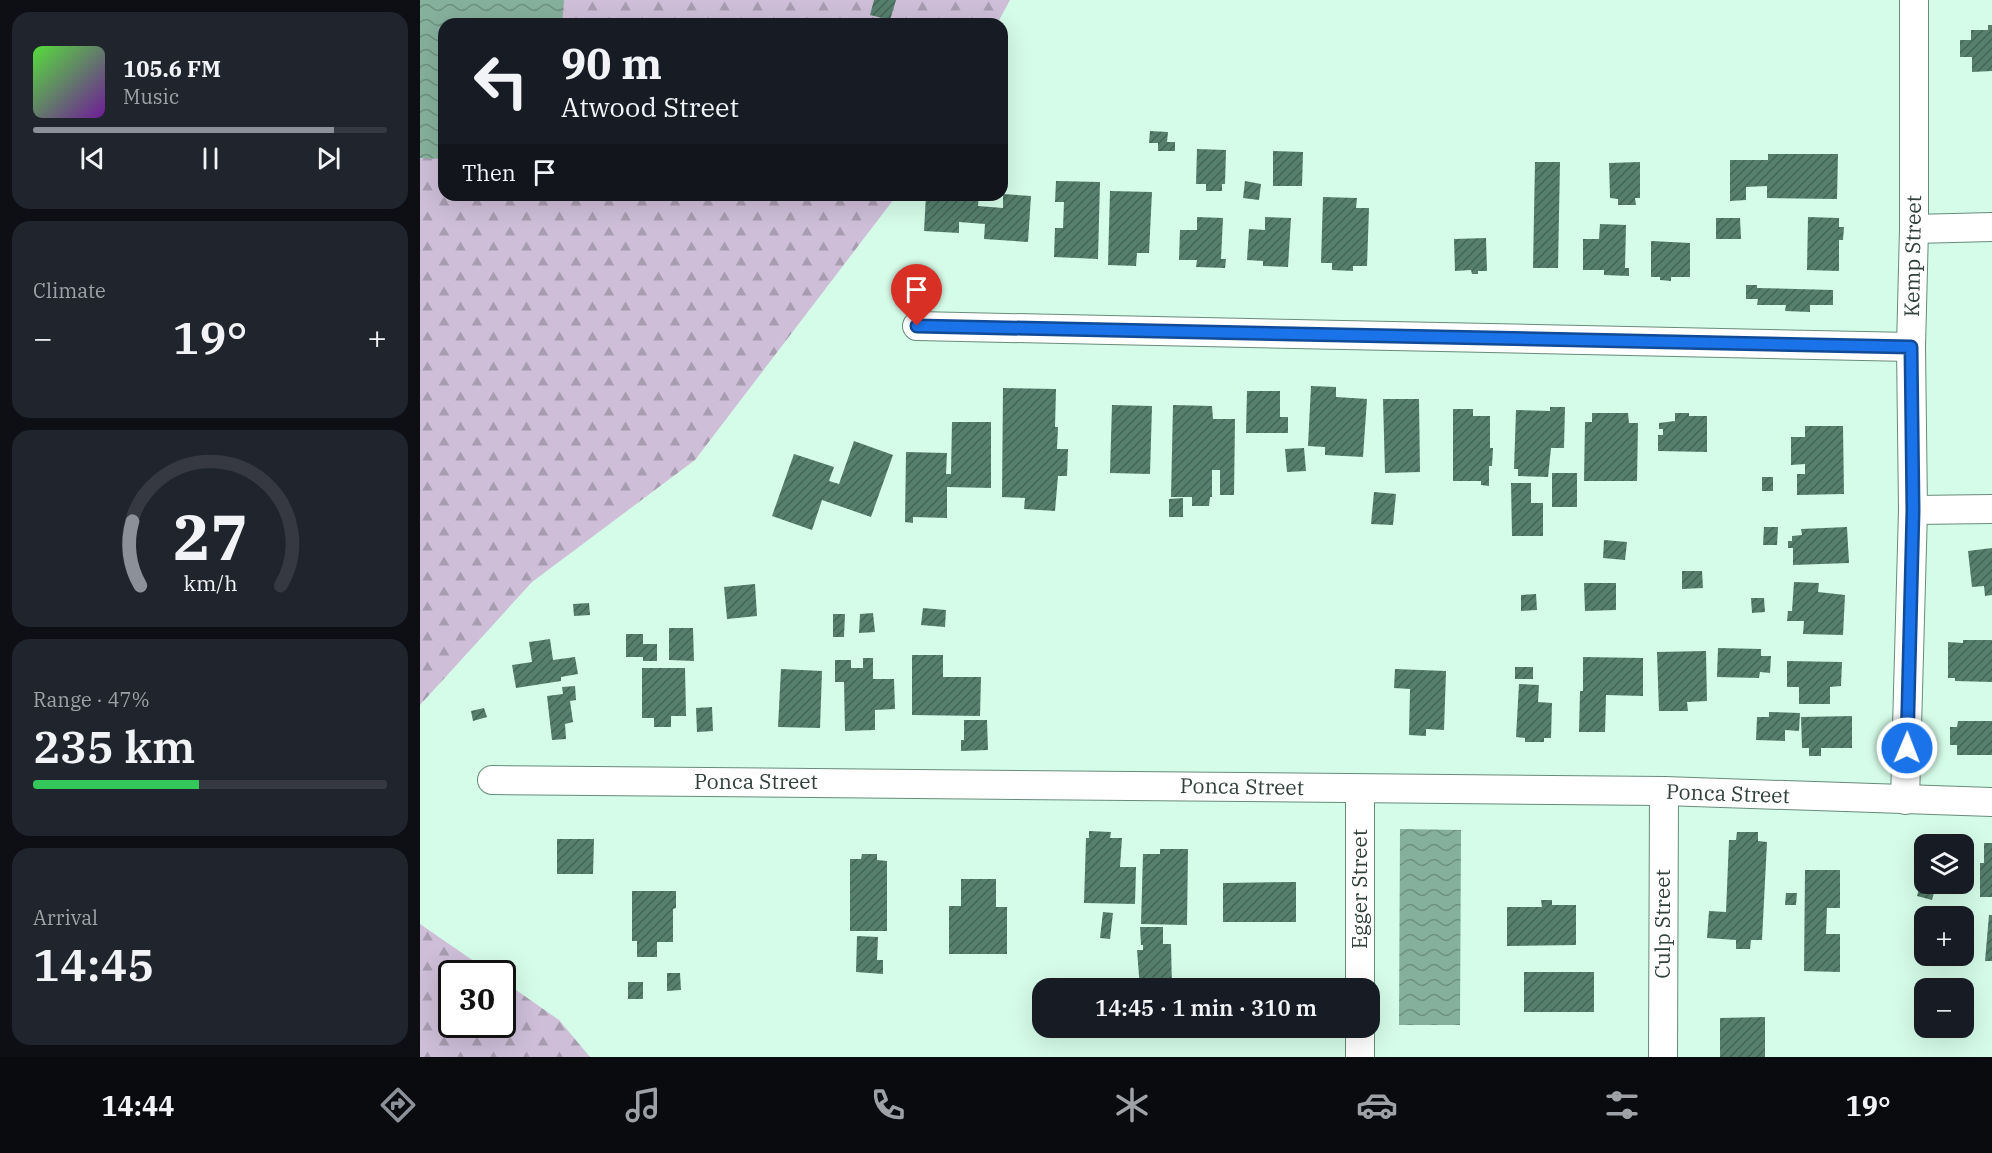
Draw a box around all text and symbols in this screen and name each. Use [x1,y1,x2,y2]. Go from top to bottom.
text: 90 m [561,36,662,91]
icon: left [462,42,540,120]
text: 105.6 FM [123,54,221,83]
text: Music [123,83,179,110]
text: Atwood Street [561,89,739,124]
icon: previous [76,142,109,175]
icon: pause [194,142,227,175]
icon: next [312,142,345,175]
icon: arrive [528,156,561,189]
text: Then [462,158,516,187]
street label: Kemp Street [1897,195,1927,317]
pin [891,264,942,326]
icon: arrive [900,273,933,306]
text: Climate [33,277,106,304]
text: 19° [172,308,248,366]
text: − [33,316,53,359]
text: + [367,316,387,359]
text: 27 [173,496,247,577]
text: km/h [183,569,237,597]
text: Range · 47% [33,686,150,713]
position arrow [1875,716,1939,780]
text: 235 km [33,717,195,775]
street label: Ponca Street [694,767,818,795]
street label: Ponca Street [1180,771,1304,801]
street label: Ponca Street [1666,777,1791,809]
street label: Egger Street [1345,829,1373,949]
map controls [1914,834,1974,1038]
button: layers [1914,834,1974,894]
street label: Culp Street [1648,869,1676,979]
text: Arrival [33,904,98,931]
button: + [1914,906,1974,966]
text: 14:45 [33,935,154,993]
speed limit sign: 30 [438,960,516,1038]
button: − [1914,978,1974,1038]
text: 14:45 · 1 min · 310 m [1095,993,1317,1022]
icon: directions [377,1084,419,1126]
icon: music [622,1084,664,1126]
icon: phone [867,1084,909,1126]
icon: climate [1111,1084,1153,1126]
icon: car [1356,1084,1398,1126]
icon: filters [1601,1084,1643,1126]
text: 14:44 [101,1088,174,1123]
text: 19° [1845,1088,1891,1123]

